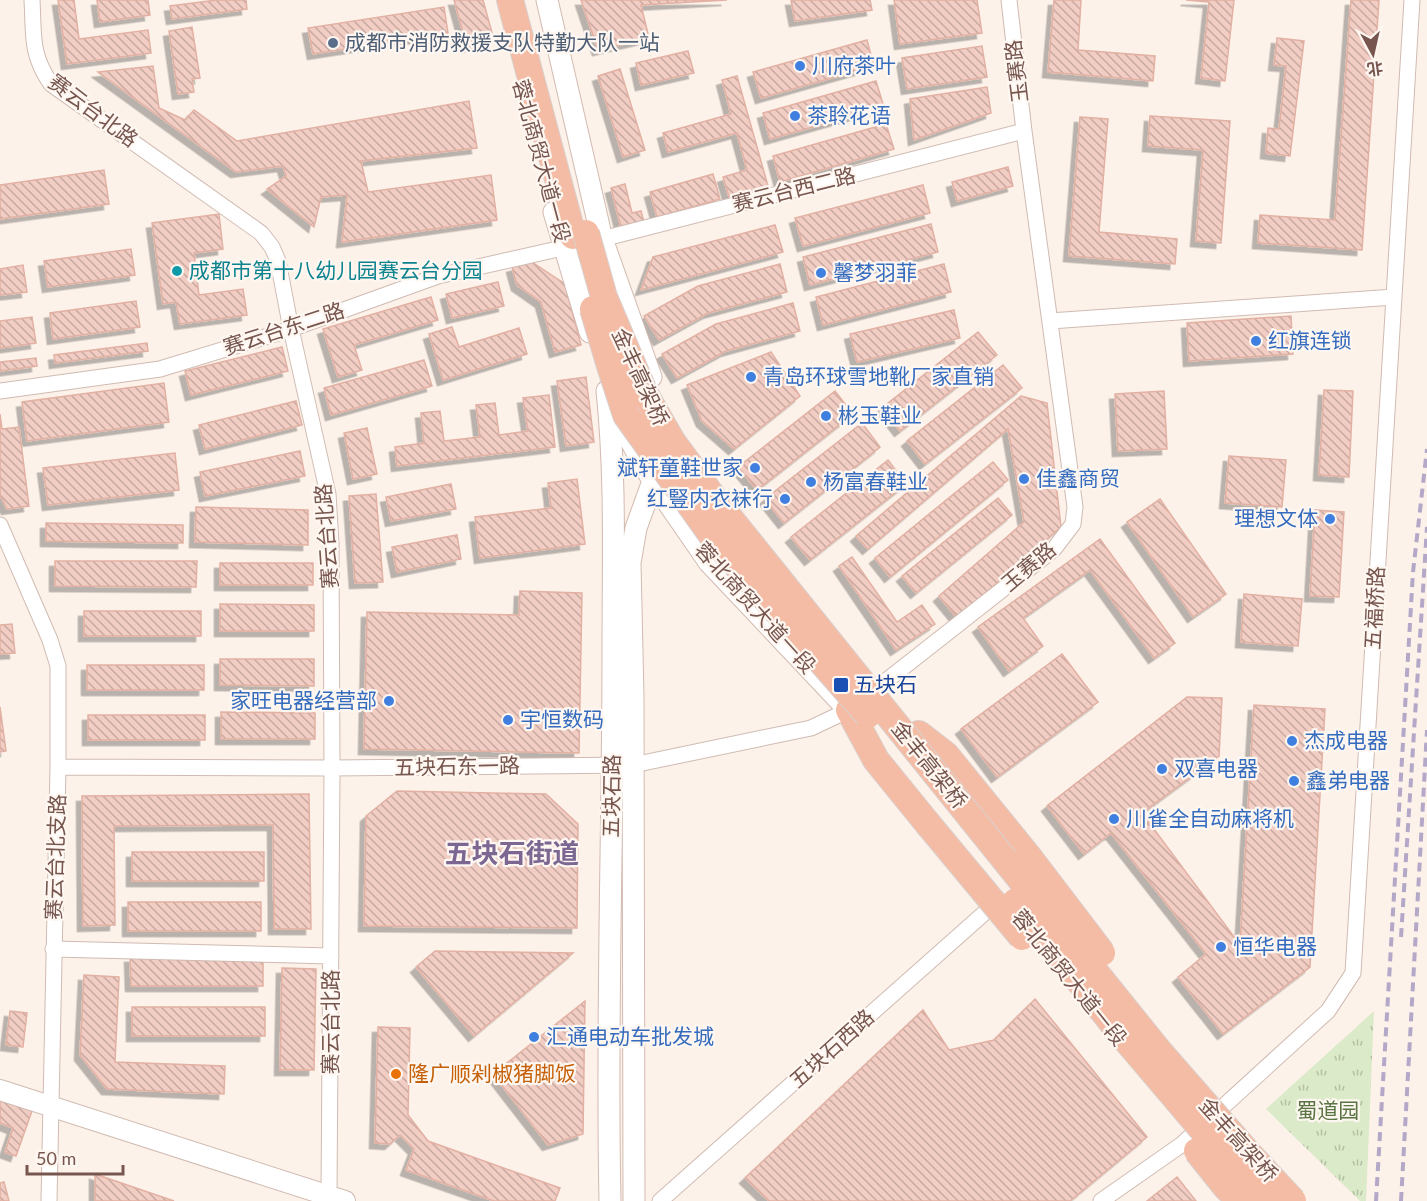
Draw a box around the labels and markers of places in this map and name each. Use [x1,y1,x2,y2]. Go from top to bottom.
place label: 成都市消防救援支队特勤大队一站 [345,29,660,54]
marker: 成都市消防救援支队特勤大队一站 [326,36,340,50]
place label: 川府茶叶 [812,52,896,77]
marker: 川府茶叶 [793,59,807,73]
place label: 茶聆花语 [807,102,891,127]
marker: 茶聆花语 [788,109,802,123]
place label: 成都市第十八幼儿园赛云台分园 [189,257,483,282]
place label: 馨梦羽菲 [833,259,917,284]
marker: 成都市第十八幼儿园赛云台分园 [170,264,184,278]
marker: 馨梦羽菲 [814,266,828,280]
place label: 红旗连锁 [1268,327,1352,352]
marker: 红旗连锁 [1249,334,1263,348]
place label: 青岛环球雪地靴厂家直销 [763,363,994,388]
marker: 青岛环球雪地靴厂家直销 [744,370,758,384]
place label: 彬玉鞋业 [838,402,922,427]
marker: 彬玉鞋业 [819,409,833,423]
place label: 斌轩童鞋世家 [617,454,743,479]
marker: 斌轩童鞋世家 [748,461,762,475]
place label: 佳鑫商贸 [1036,465,1120,490]
place label: 杨富春鞋业 [823,468,928,493]
marker: 佳鑫商贸 [1017,472,1031,486]
marker: 杨富春鞋业 [804,475,818,489]
place label: 红豎内衣袜行 [647,485,773,510]
marker: 红豎内衣袜行 [778,492,792,506]
place label: 理想文体 [1234,505,1318,530]
marker: 理想文体 [1323,512,1337,526]
place label: 五块石 [854,671,917,696]
marker: 五块石 [832,676,850,694]
place label: 家旺电器经营部 [230,687,377,712]
marker: 家旺电器经营部 [382,694,396,708]
place label: 宇恒数码 [520,706,604,731]
marker: 宇恒数码 [501,713,515,727]
place label: 杰成电器 [1304,727,1388,752]
marker: 杰成电器 [1285,734,1299,748]
place label: 双喜电器 [1174,755,1258,780]
marker: 双喜电器 [1155,762,1169,776]
place label: 鑫弟电器 [1306,767,1390,792]
marker: 鑫弟电器 [1287,774,1301,788]
place label: 川雀全自动麻将机 [1126,805,1294,830]
marker: 川雀全自动麻将机 [1107,812,1121,826]
place label: 恒华电器 [1233,933,1317,958]
marker: 恒华电器 [1214,940,1228,954]
place label: 汇通电动车批发城 [546,1023,714,1048]
marker: 汇通电动车批发城 [527,1030,541,1044]
place label: 隆广顺剁椒猪脚饭 [408,1060,576,1085]
marker: 隆广顺剁椒猪脚饭 [389,1067,403,1081]

